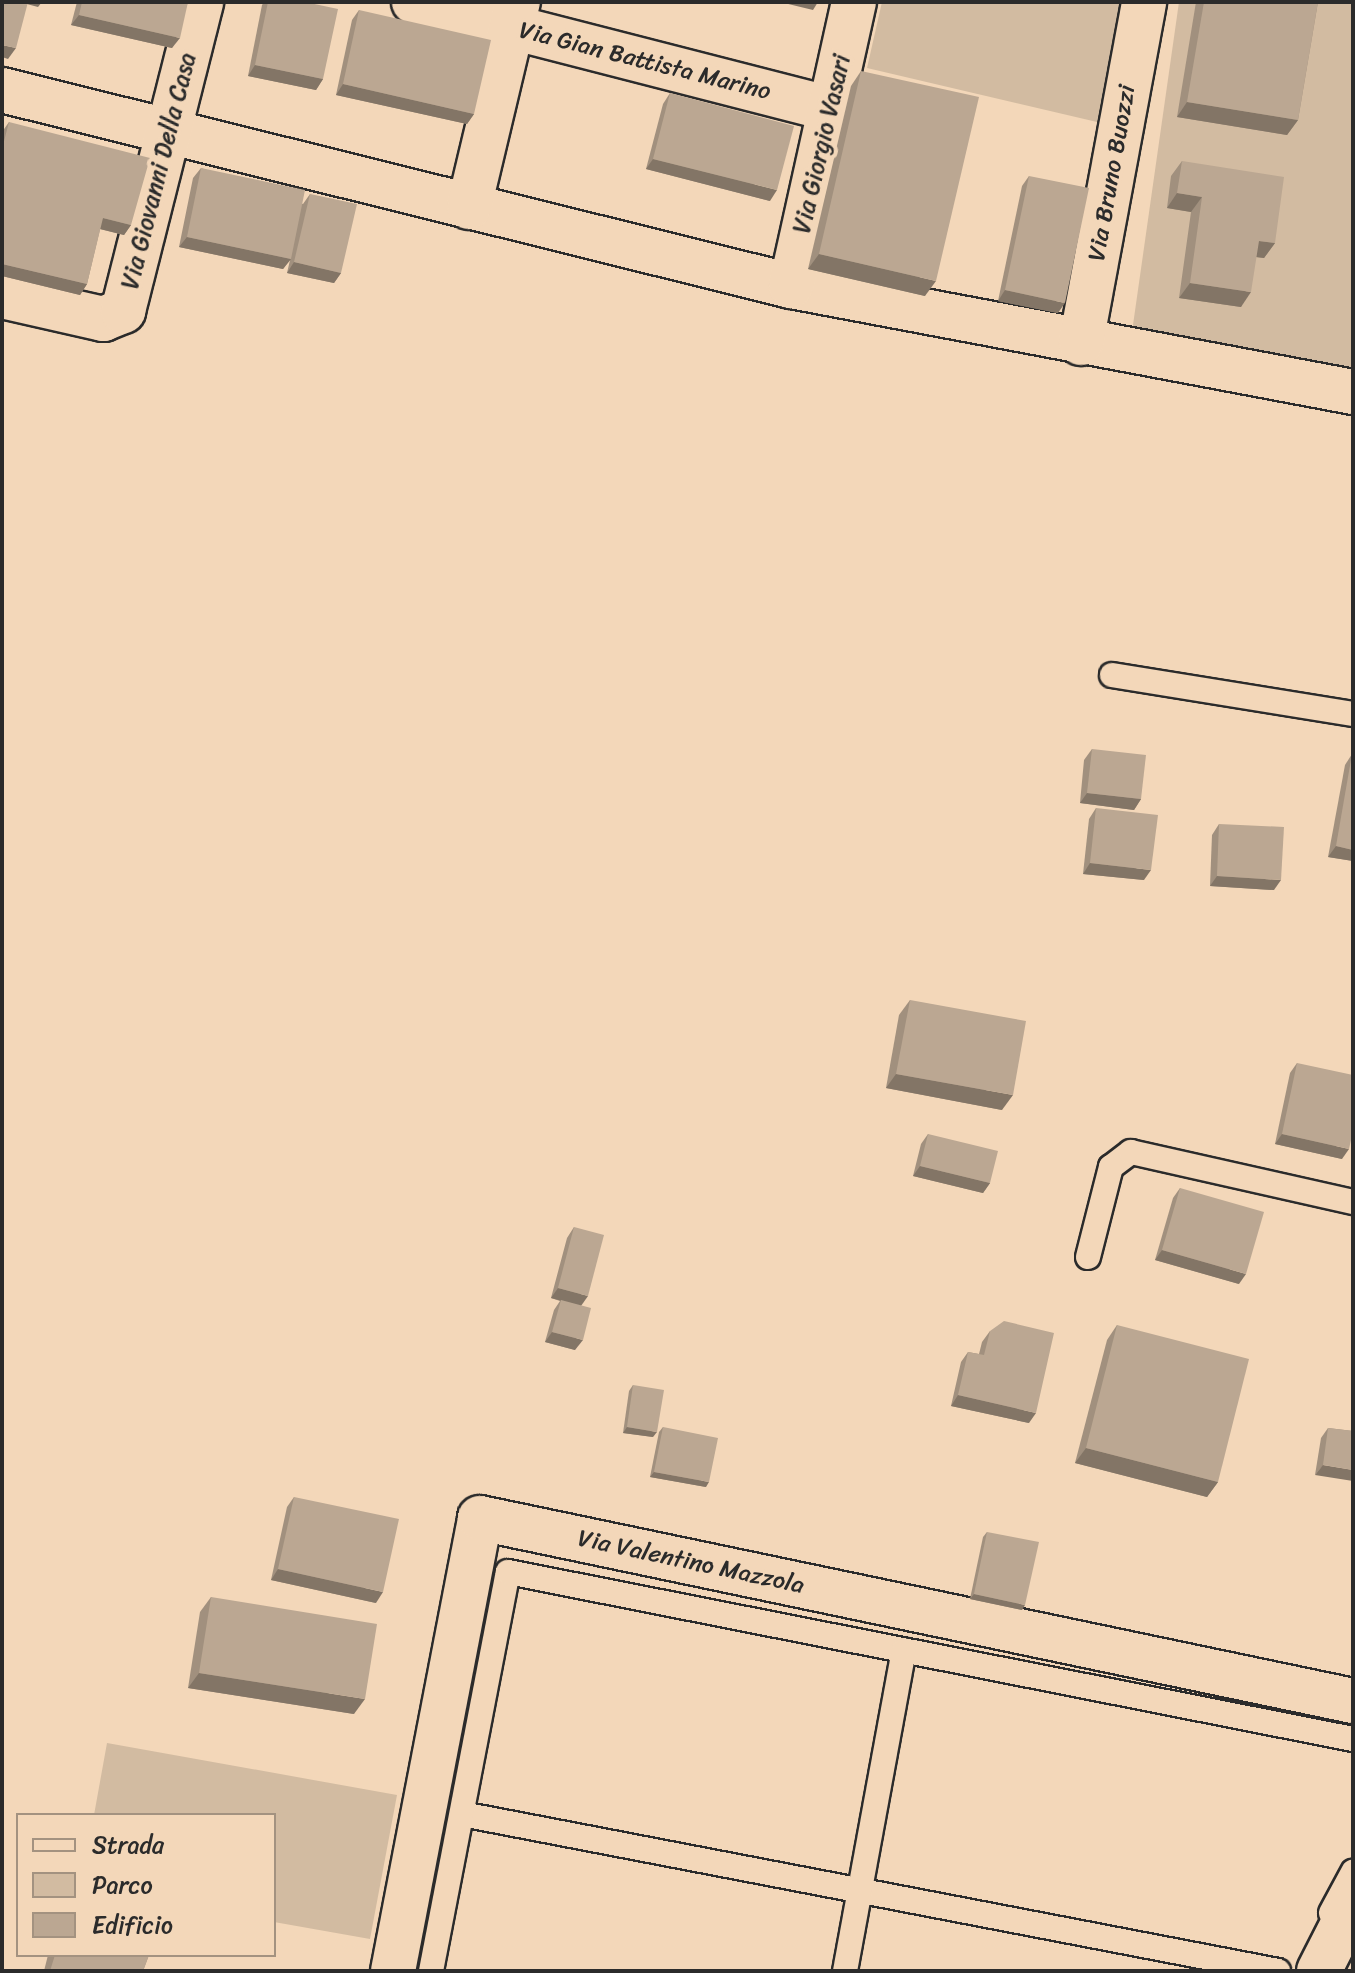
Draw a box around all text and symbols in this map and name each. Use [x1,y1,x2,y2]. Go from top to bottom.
street label: Via Gian Battista Marino [516,16,774,106]
street label: Via Giovanni Della Casa [116,49,202,293]
street label: Via Giorgio Vasari [787,51,857,237]
street label: Via Bruno Buozzi [1082,83,1142,263]
street label: Via Valentino Mazzola [576,1524,806,1600]
legend [16,1813,276,1957]
text: Strada [92,1824,164,1866]
text: Parco [92,1864,153,1906]
text: Edificio [92,1904,173,1946]

